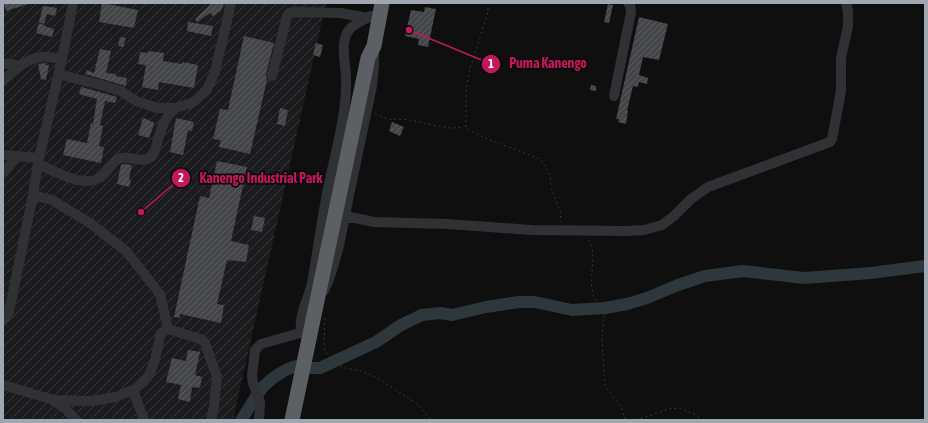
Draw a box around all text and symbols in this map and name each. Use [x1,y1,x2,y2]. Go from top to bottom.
callout: Puma Kanengo [481,51,595,77]
text: Puma Kanengo [509,55,587,71]
text: 1 [488,57,494,71]
callout: Kanengo Industrial Park [171,165,330,191]
text: Kanengo Industrial Park [200,170,323,186]
text: 2 [178,171,184,185]

